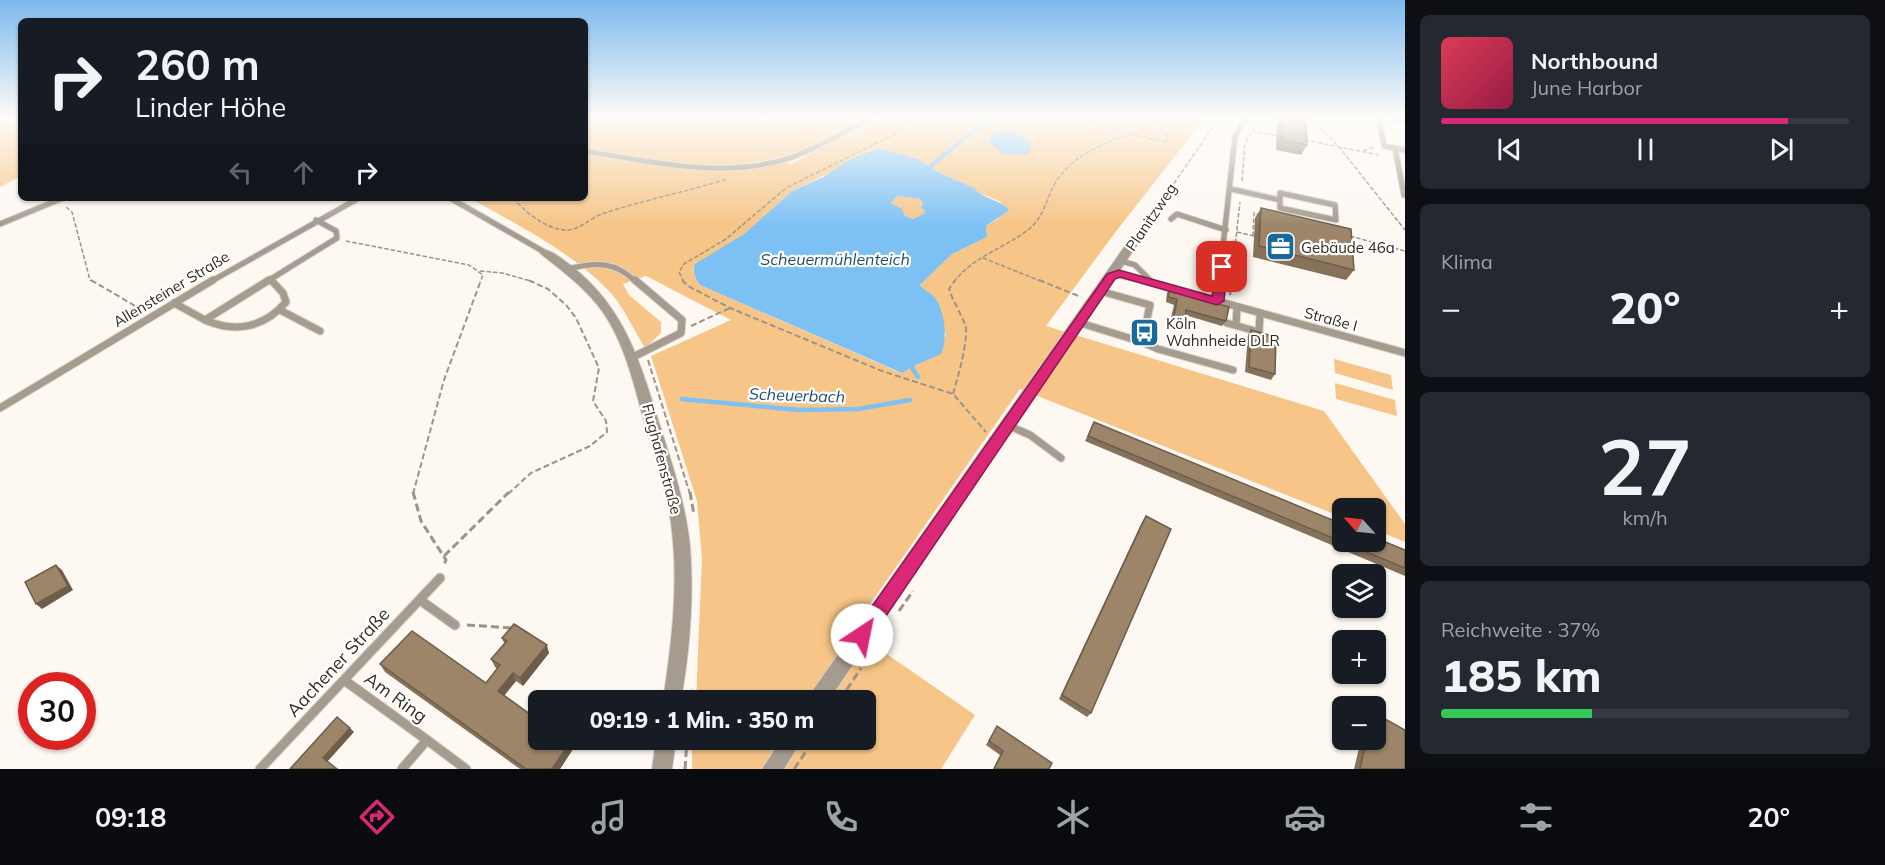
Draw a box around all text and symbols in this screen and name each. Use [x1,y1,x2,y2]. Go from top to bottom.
text: 260 m [135,38,260,91]
icon: right [36,42,114,120]
text: Northbound [1531,47,1658,75]
text: June Harbor [1531,75,1642,100]
text: Linder Höhe [135,90,286,124]
icon: previous [1493,133,1526,166]
icon: pause [1629,133,1662,166]
icon: next [1765,133,1798,166]
icon: left [224,156,257,189]
icon: ahead [287,156,320,189]
icon: right [350,156,383,189]
street label: Planitzweg [1121,179,1181,255]
office icon: Gebäude 46a [1264,231,1296,263]
place label: Gebäude 46a [1301,238,1395,257]
pin [1196,241,1247,292]
street label: Allensteiner Straße [109,247,233,331]
water label: Scheuermühlenteich [760,249,910,269]
text: Klima [1441,249,1493,274]
icon: arrive [1205,250,1238,283]
text: 20° [1609,279,1681,335]
text: − [1441,287,1461,328]
text: + [1829,287,1849,328]
street label: Straße I [1302,303,1360,335]
place label: Köln Wahnheide DLR [1166,314,1280,350]
bus stop icon: Köln Wahnheide DLR [1129,316,1161,348]
water label: Scheuerbach [749,383,845,407]
street label: Flughafenstraße [638,401,686,517]
text: 27 [1598,417,1692,515]
north arrow [1332,498,1386,552]
map controls [1332,498,1386,750]
text: km/h [1622,505,1668,530]
button: layers [1332,564,1386,618]
street label: Aachener Straße [282,603,394,721]
position arrow [830,603,894,667]
text: Reichweite · 37% [1441,617,1600,642]
button: + [1332,630,1386,684]
text: 185 km [1441,647,1602,703]
street label: Am Ring [360,667,432,727]
speed limit sign: 30 [18,672,96,750]
button: − [1332,696,1386,750]
text: 09:19 · 1 Min. · 350 m [590,706,814,734]
icon: directions [356,796,398,838]
icon: music [588,796,630,838]
icon: phone [820,796,862,838]
icon: climate [1052,796,1094,838]
icon: car [1284,796,1326,838]
icon: filters [1515,796,1557,838]
text: 09:18 [95,800,166,834]
text: 20° [1747,800,1790,834]

